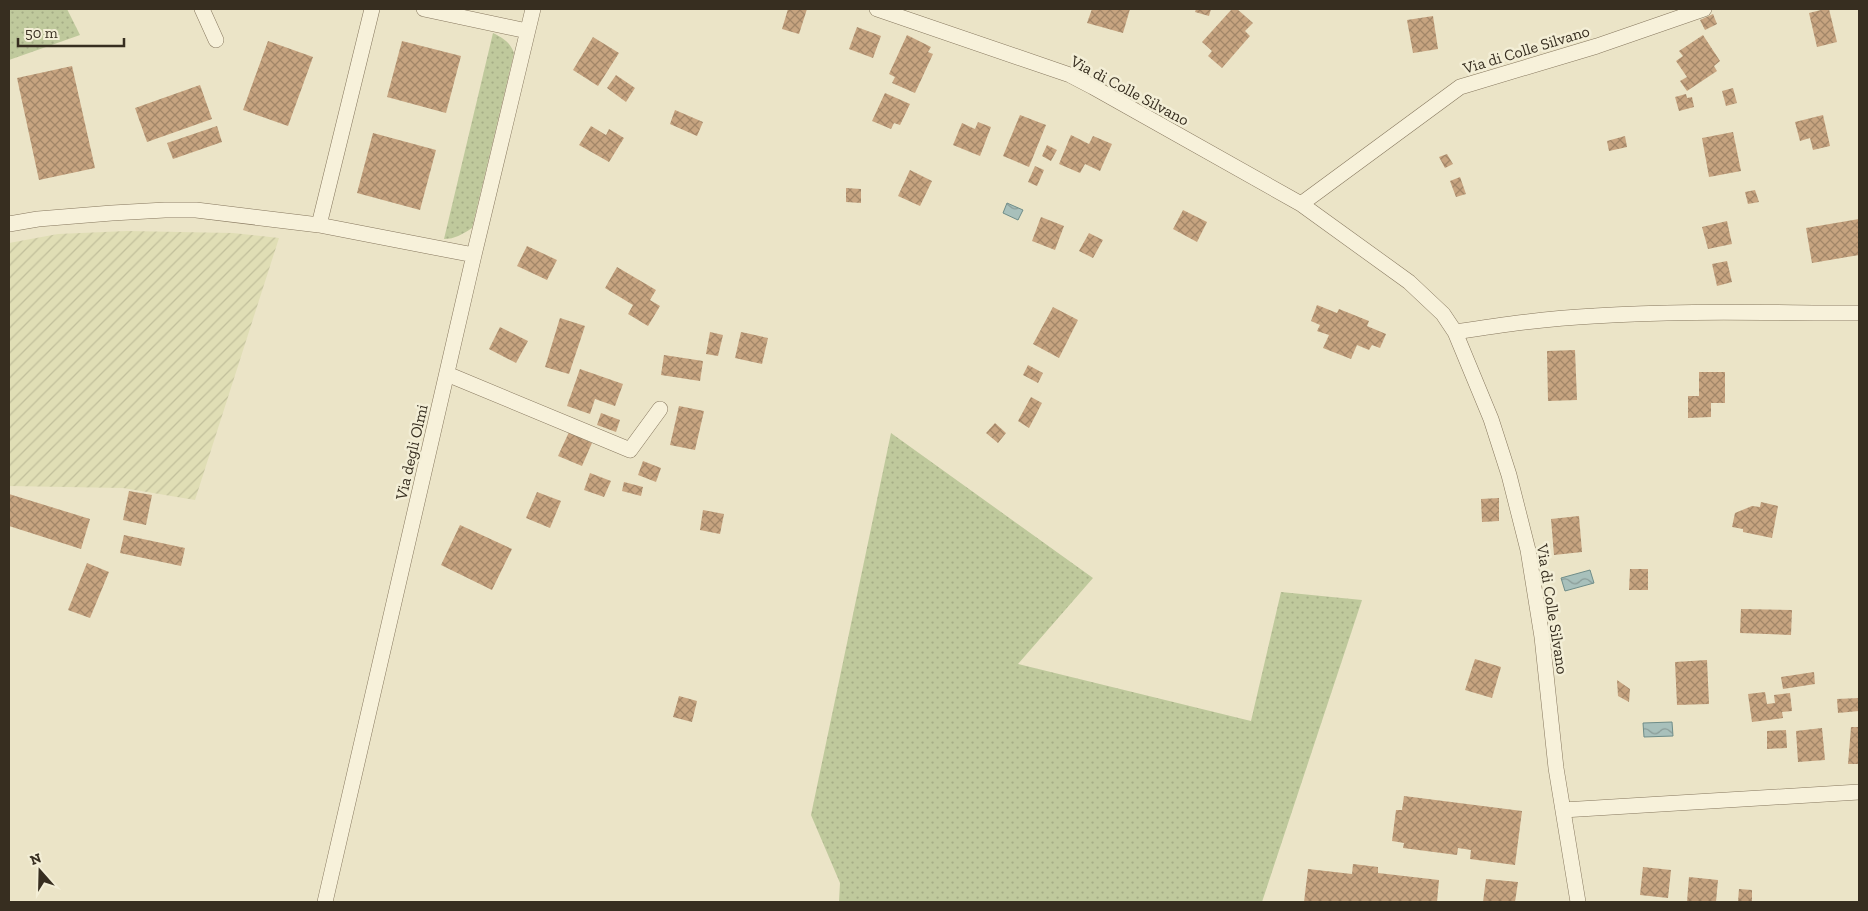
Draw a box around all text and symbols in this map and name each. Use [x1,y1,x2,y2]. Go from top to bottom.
scale bar [18,15,124,47]
street label: Via di Colle Silvano [1460,21,1592,78]
text: 50 m [25,24,58,42]
street label: Via di Colle Silvano [1066,51,1192,130]
street label: Via degli Olmi [391,402,432,503]
street label: Via di Colle Silvano [1533,542,1572,675]
north arrow [15,846,65,896]
text: N [28,849,44,869]

